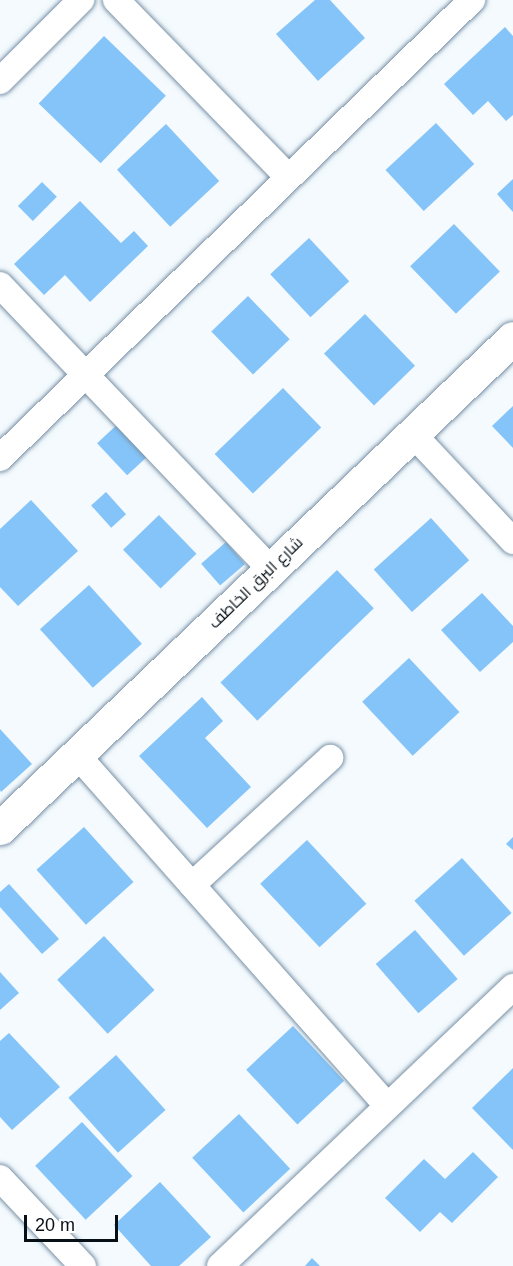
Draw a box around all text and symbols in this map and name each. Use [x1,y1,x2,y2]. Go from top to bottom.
street label: شارع البرق الخاطف [205,533,307,633]
scale bar [27,1203,122,1241]
text: 20 m [35,1215,75,1235]

